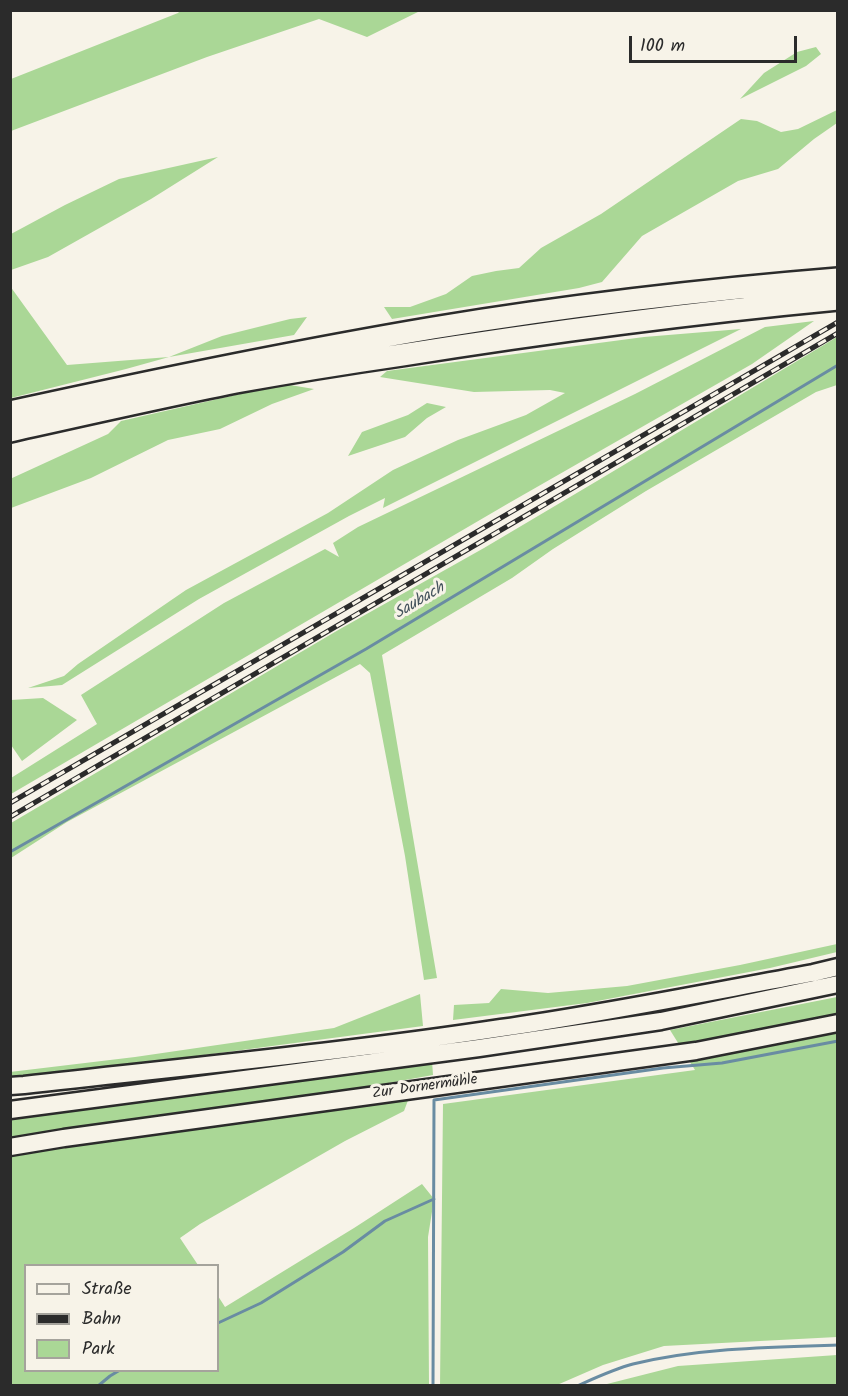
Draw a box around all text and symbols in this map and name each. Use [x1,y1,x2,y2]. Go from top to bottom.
scale bar [632,24,800,62]
text: 100 m [640,32,685,61]
water label: Saubach [391,580,449,624]
street label: Zur Dornermühle [371,1072,479,1104]
legend [24,1264,219,1372]
text: Straße [82,1275,132,1304]
text: Bahn [82,1305,121,1334]
text: Park [82,1335,115,1364]

